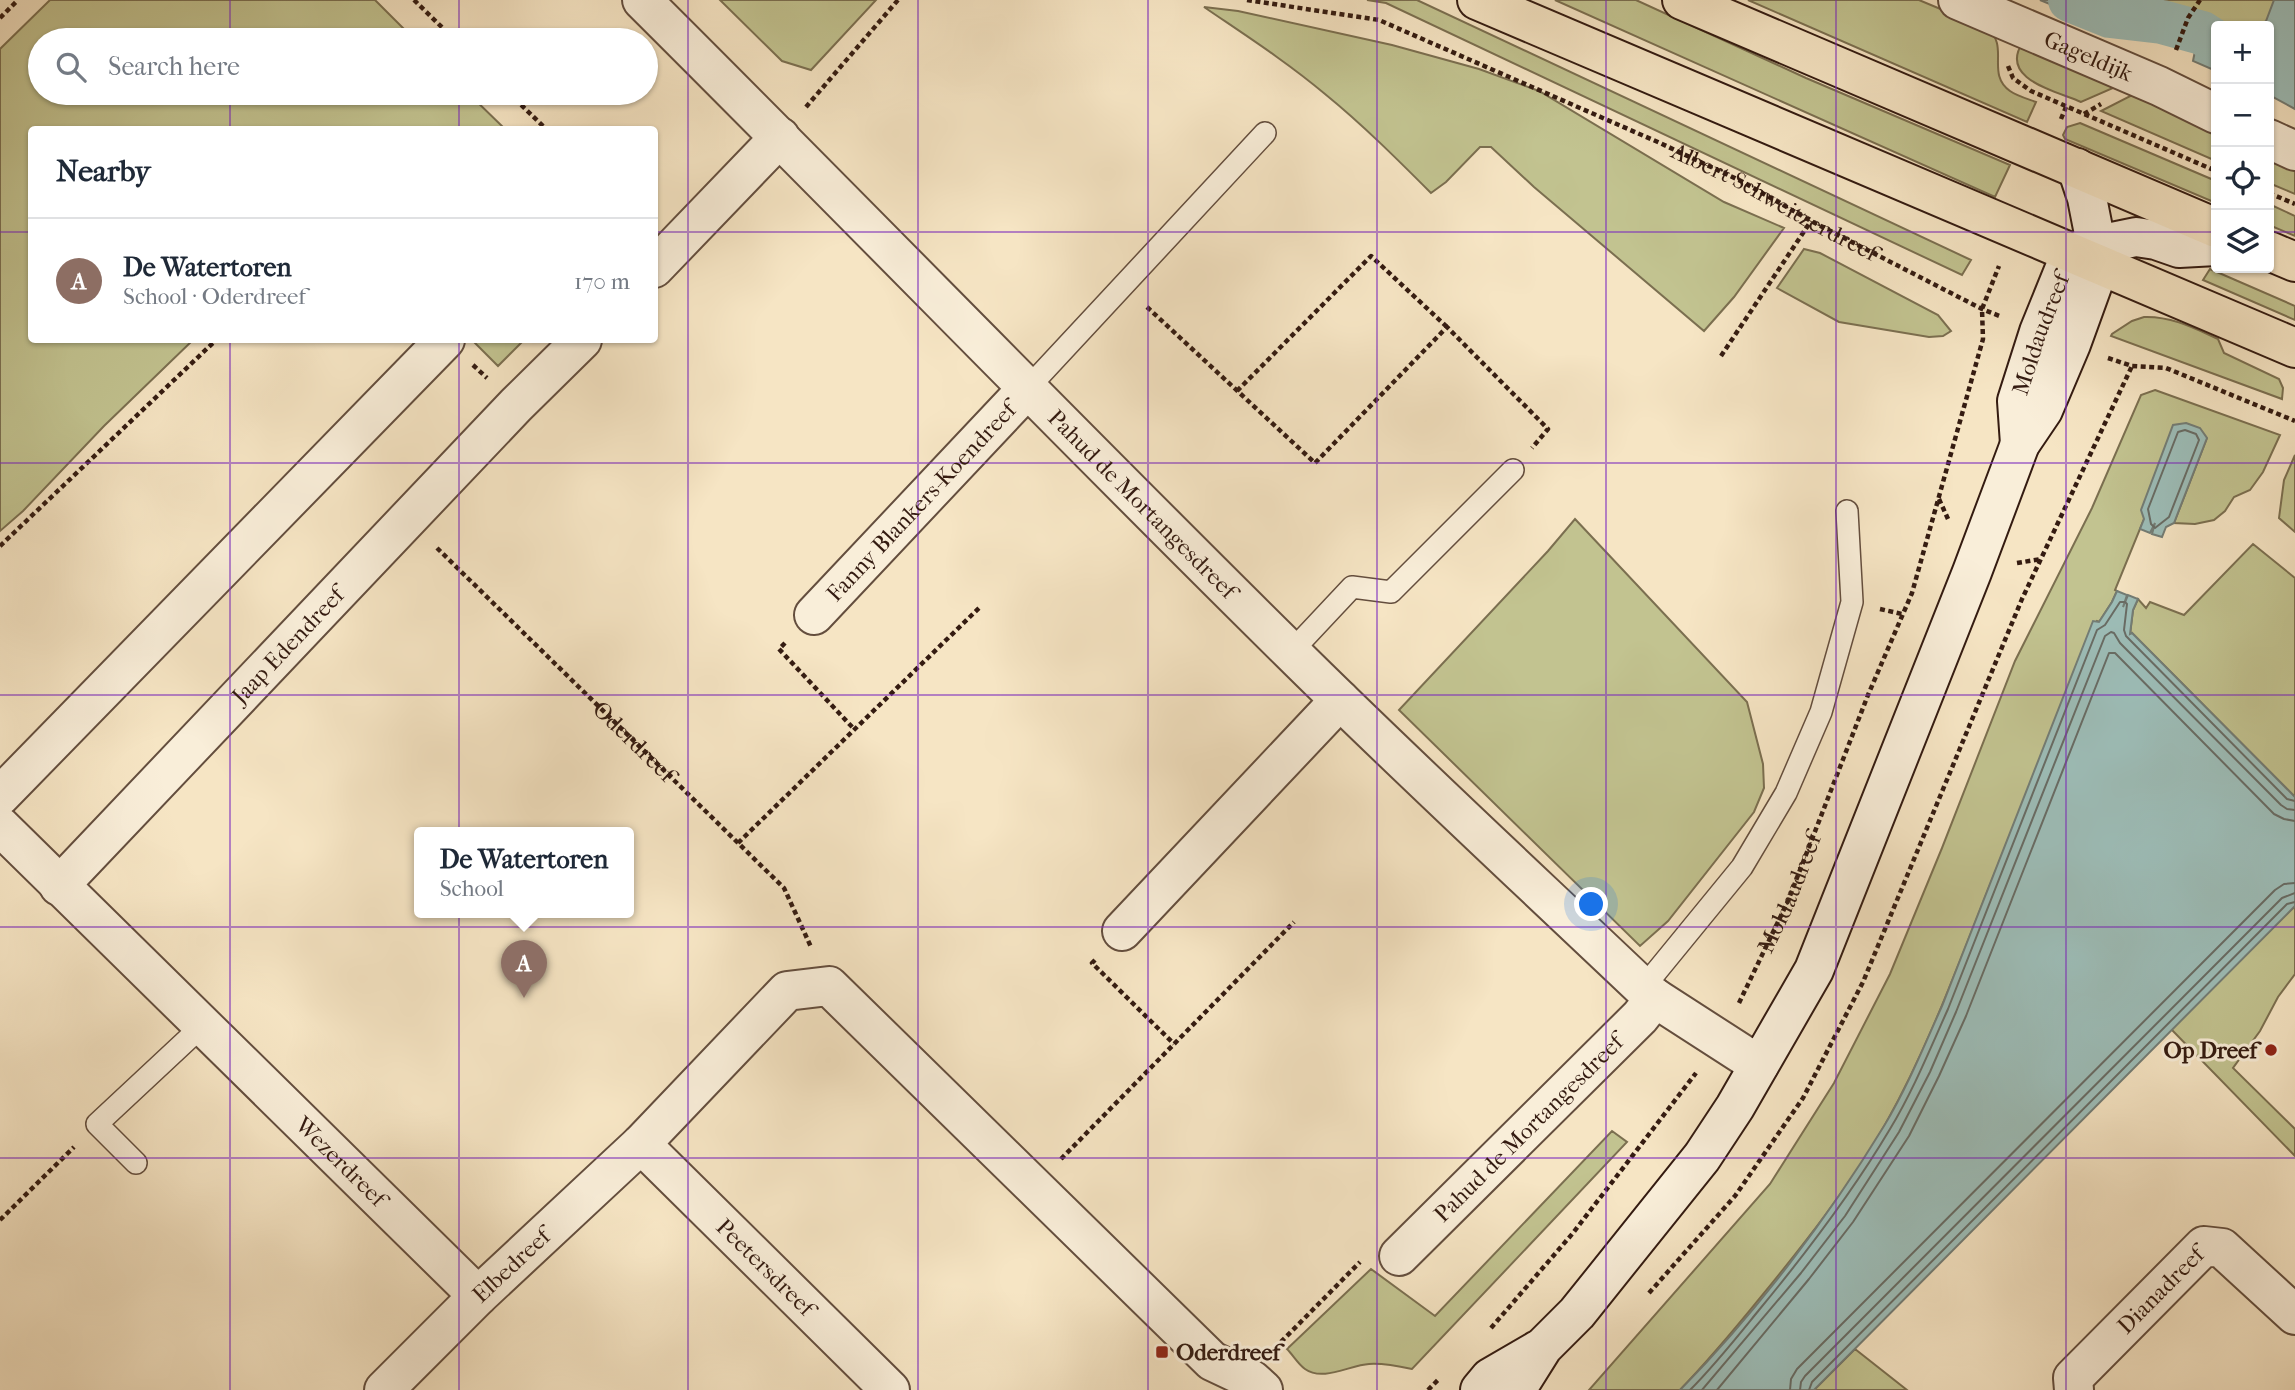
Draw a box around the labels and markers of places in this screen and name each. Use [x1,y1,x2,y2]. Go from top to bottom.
pin: A [501,940,547,998]
place label: Op Dreef [2164,1037,2262,1064]
marker: Op Dreef [2263,1042,2279,1058]
place label: Oderdreef [1176,1339,1286,1366]
marker: Oderdreef [1154,1344,1170,1360]

